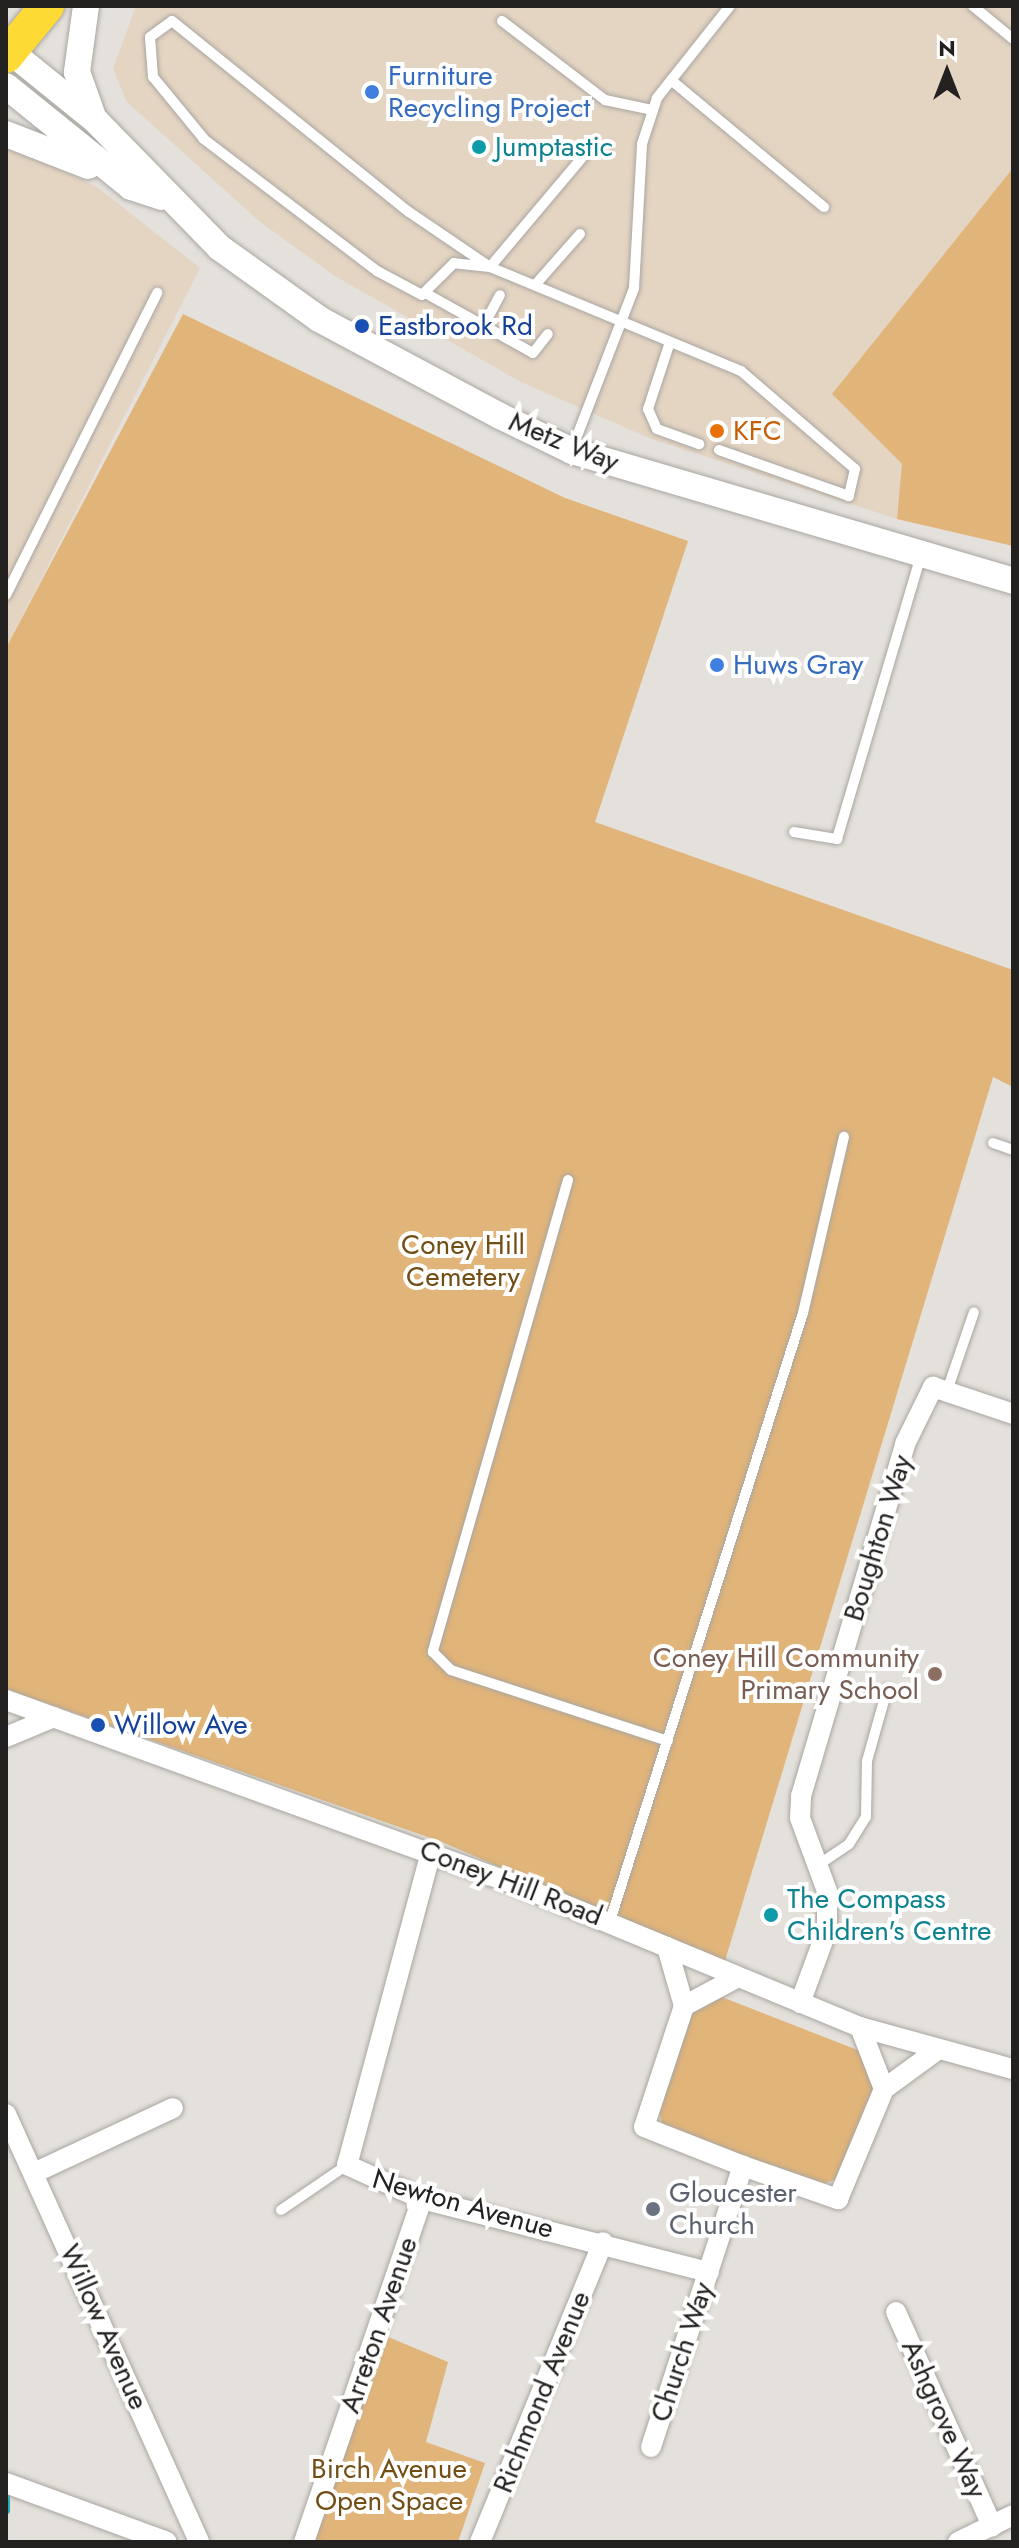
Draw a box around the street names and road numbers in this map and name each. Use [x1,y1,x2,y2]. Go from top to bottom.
street label: Metz Way [504,405,624,479]
street label: Boughton Way [837,1451,919,1625]
street label: Coney Hill Road [415,1833,607,1933]
street label: Newton Avenue [368,2162,558,2246]
street label: Arreton Avenue [333,2233,425,2417]
street label: Willow Avenue [53,2239,155,2415]
street label: Church Way [644,2278,720,2426]
street label: Richmond Avenue [486,2286,598,2498]
street label: Ashgrove Way [894,2335,994,2503]

